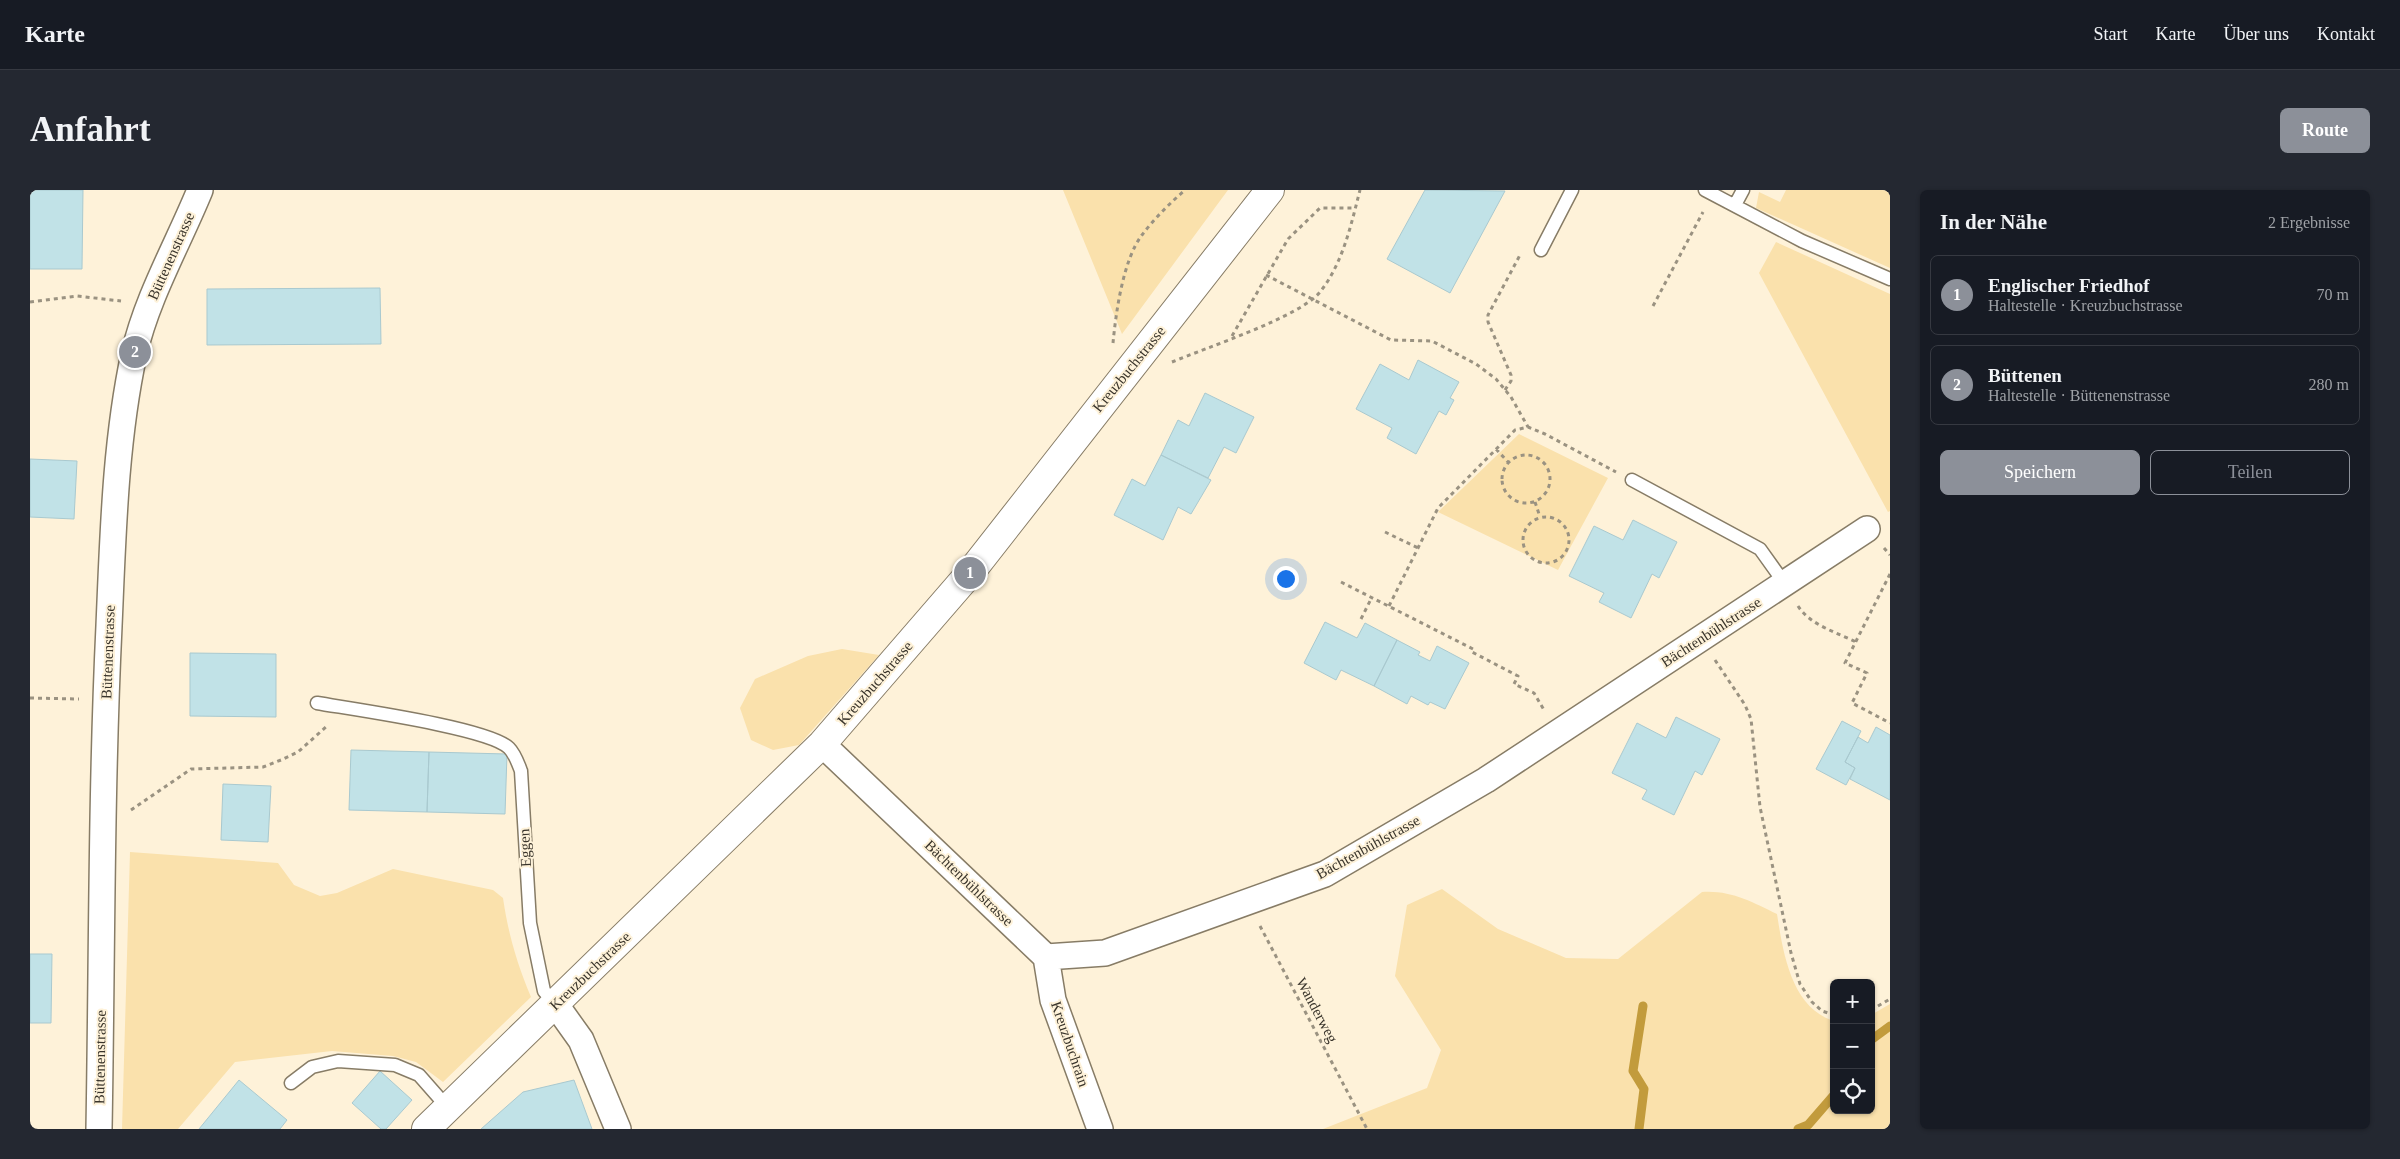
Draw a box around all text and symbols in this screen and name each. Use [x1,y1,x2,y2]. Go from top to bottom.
text: Karte [25,21,85,47]
text: Start [2094,24,2128,44]
text: Karte [2156,24,2196,44]
text: Über uns [2224,24,2289,44]
text: Kontakt [2317,24,2375,44]
button: Route [2280,108,2370,153]
text: Anfahrt [30,110,151,149]
street label: Büttenenstrasse [145,209,198,302]
text: In der Nähe [1940,210,2047,234]
text: 2 Ergebnisse [2268,214,2350,231]
text: Englischer Friedhof [1988,275,2150,296]
text: 1 [1953,286,1961,303]
text: 70 m [2317,286,2349,303]
text: Haltestelle · Kreuzbuchstrasse [1988,297,2183,314]
street label: Kreuzbuchstrasse [1089,323,1169,415]
pin: 2 [119,333,151,371]
text: Büttenen [1988,365,2062,386]
text: 2 [1953,376,1961,393]
text: 280 m [2309,376,2349,393]
text: Haltestelle · Büttenenstrasse [1988,387,2170,404]
button: Speichern [1940,450,2140,495]
button: Teilen [2150,450,2350,495]
pin: 1 [954,554,986,592]
your location [1273,566,1299,592]
street label: Bächtenbühlstrasse [1658,594,1764,670]
street label: Büttenenstrasse [98,604,118,699]
street label: Kreuzbuchstrasse [834,638,916,728]
street label: Bächtenbühlstrasse [1313,812,1423,882]
street label: Eggen [516,828,534,868]
street label: Bächtenbühlstrasse [922,837,1016,929]
street label: Kreuzbuchstrasse [546,928,634,1014]
street label: Wanderweg [1293,975,1341,1046]
map controls [1830,979,1875,1114]
button: + [1830,979,1875,1024]
street label: Kreuzbuchrain [1048,999,1092,1089]
street label: Büttenenstrasse [91,1009,109,1104]
button: − [1830,1024,1875,1069]
button: locate [1830,1069,1875,1114]

